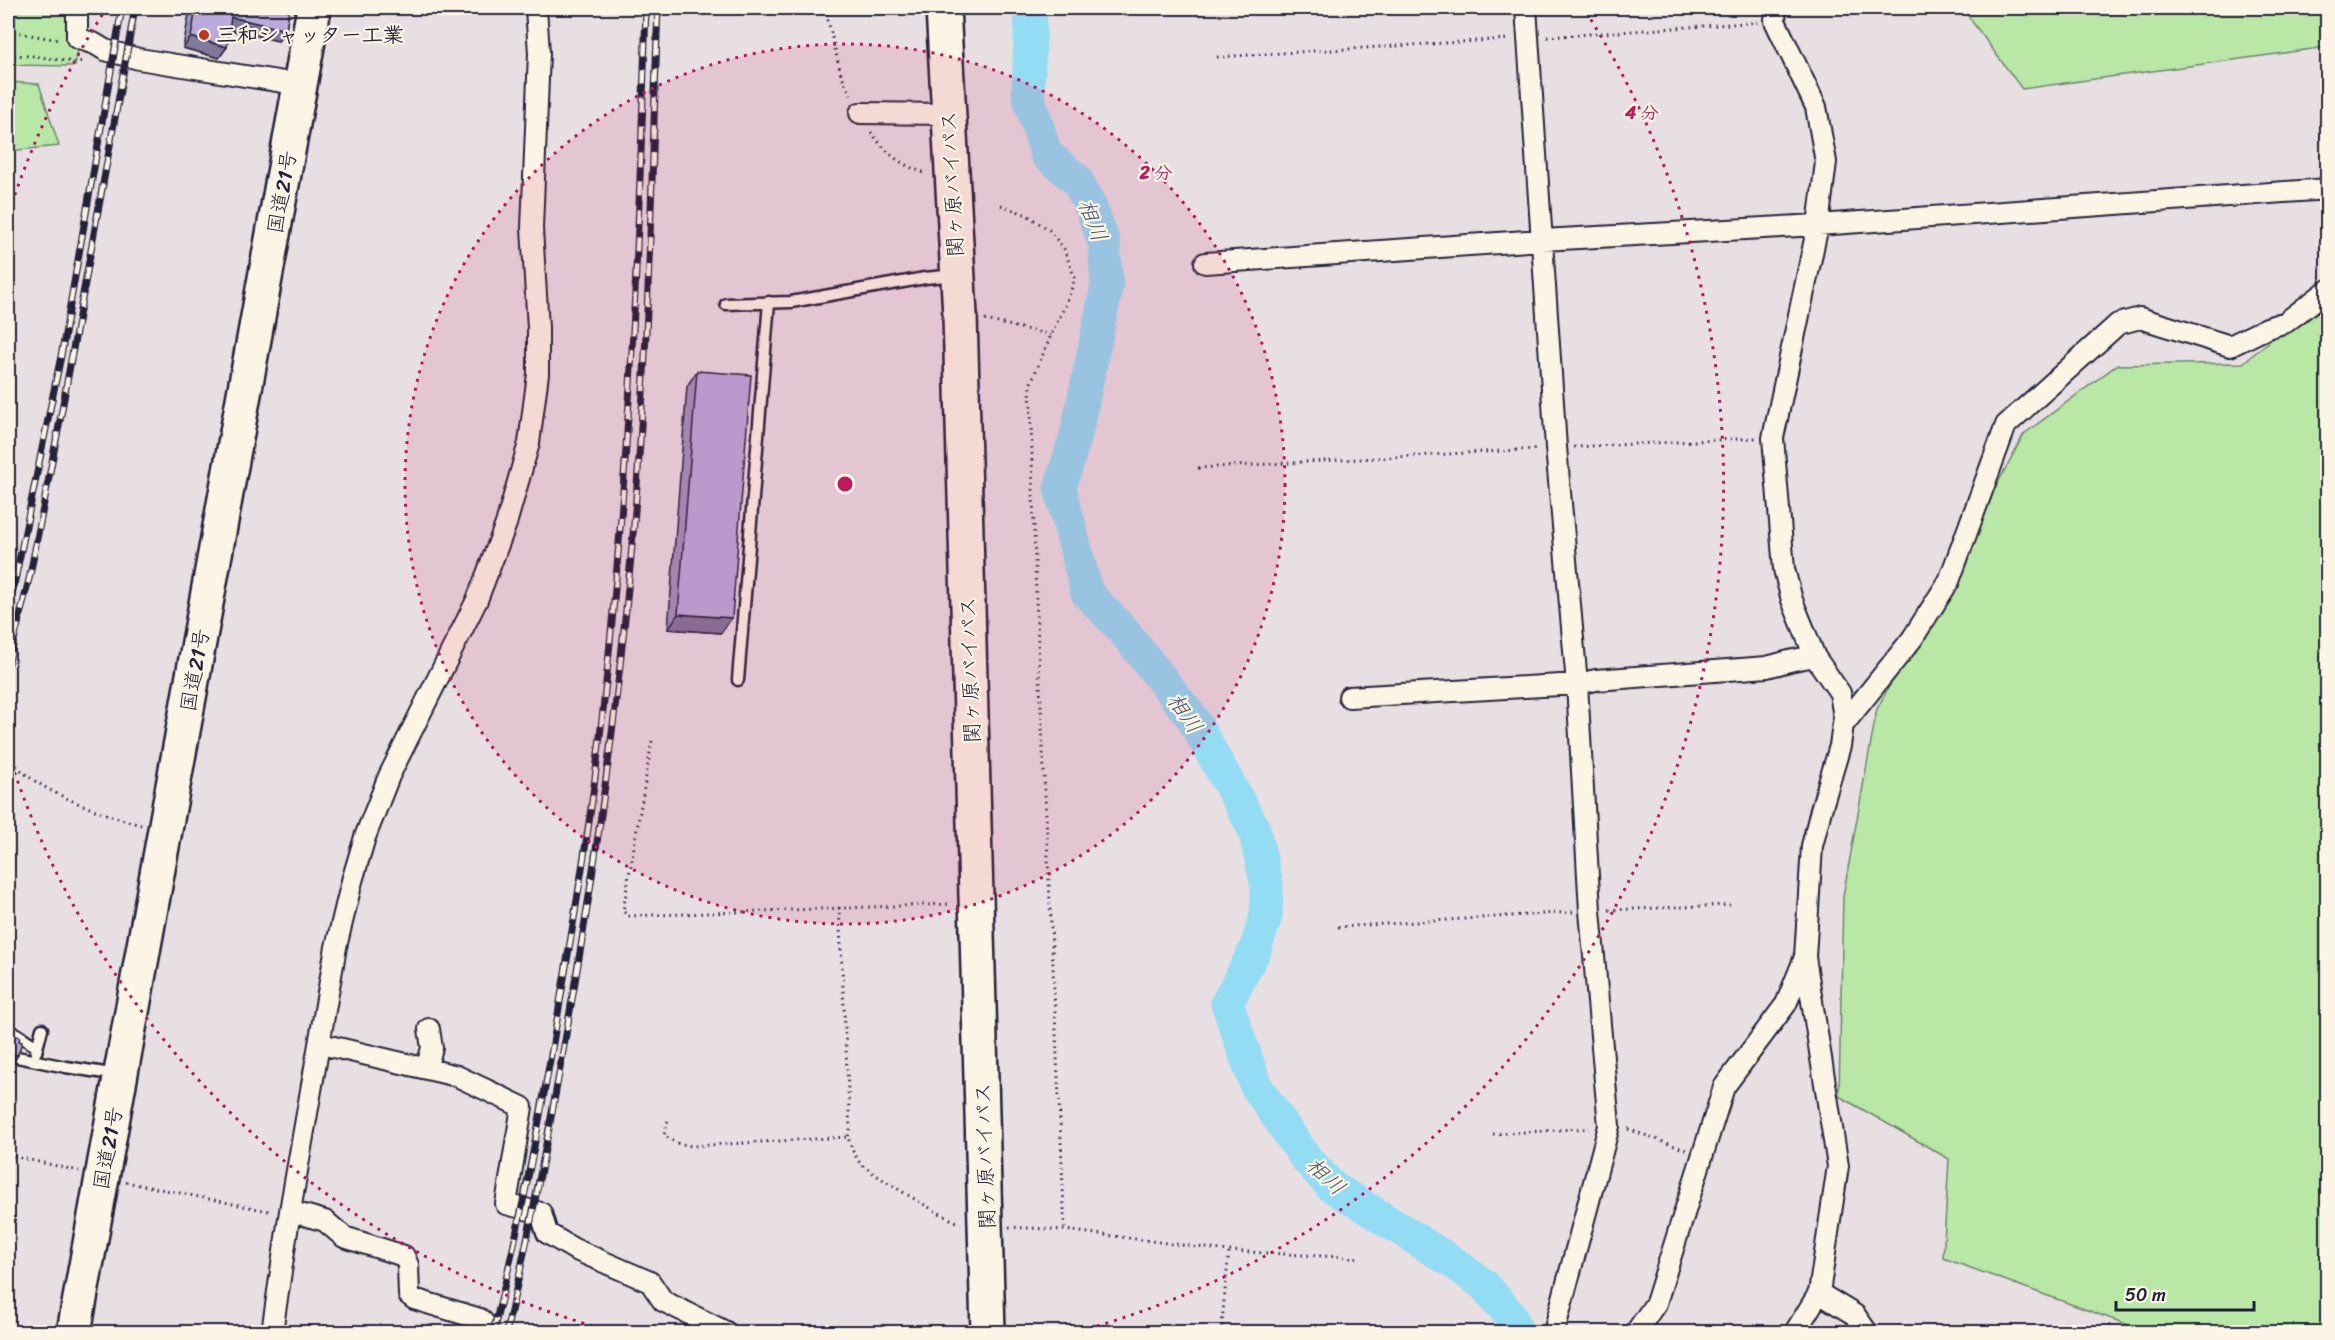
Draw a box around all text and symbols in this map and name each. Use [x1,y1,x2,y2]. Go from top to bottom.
place label: 三和シャッター工業 [216,16,404,54]
marker: 三和シャッター工業 [197,28,211,42]
text: 4 分 [1624,97,1659,129]
street label: 関ヶ原バイパス [929,110,975,258]
street label: 国道21号 [256,147,308,237]
text: 2 分 [1138,157,1173,189]
water label: 相川 [1067,192,1119,248]
centre of rings [835,474,855,494]
street label: 関ヶ原バイパス [948,596,992,744]
street label: 国道21号 [169,625,221,715]
water label: 相川 [1156,684,1214,742]
street label: 関ヶ原バイパス [963,1082,1007,1230]
street label: 国道21号 [82,1103,134,1193]
water label: 相川 [1297,1147,1355,1205]
scale bar [2116,1274,2254,1312]
text: 50 m [2125,1279,2166,1311]

